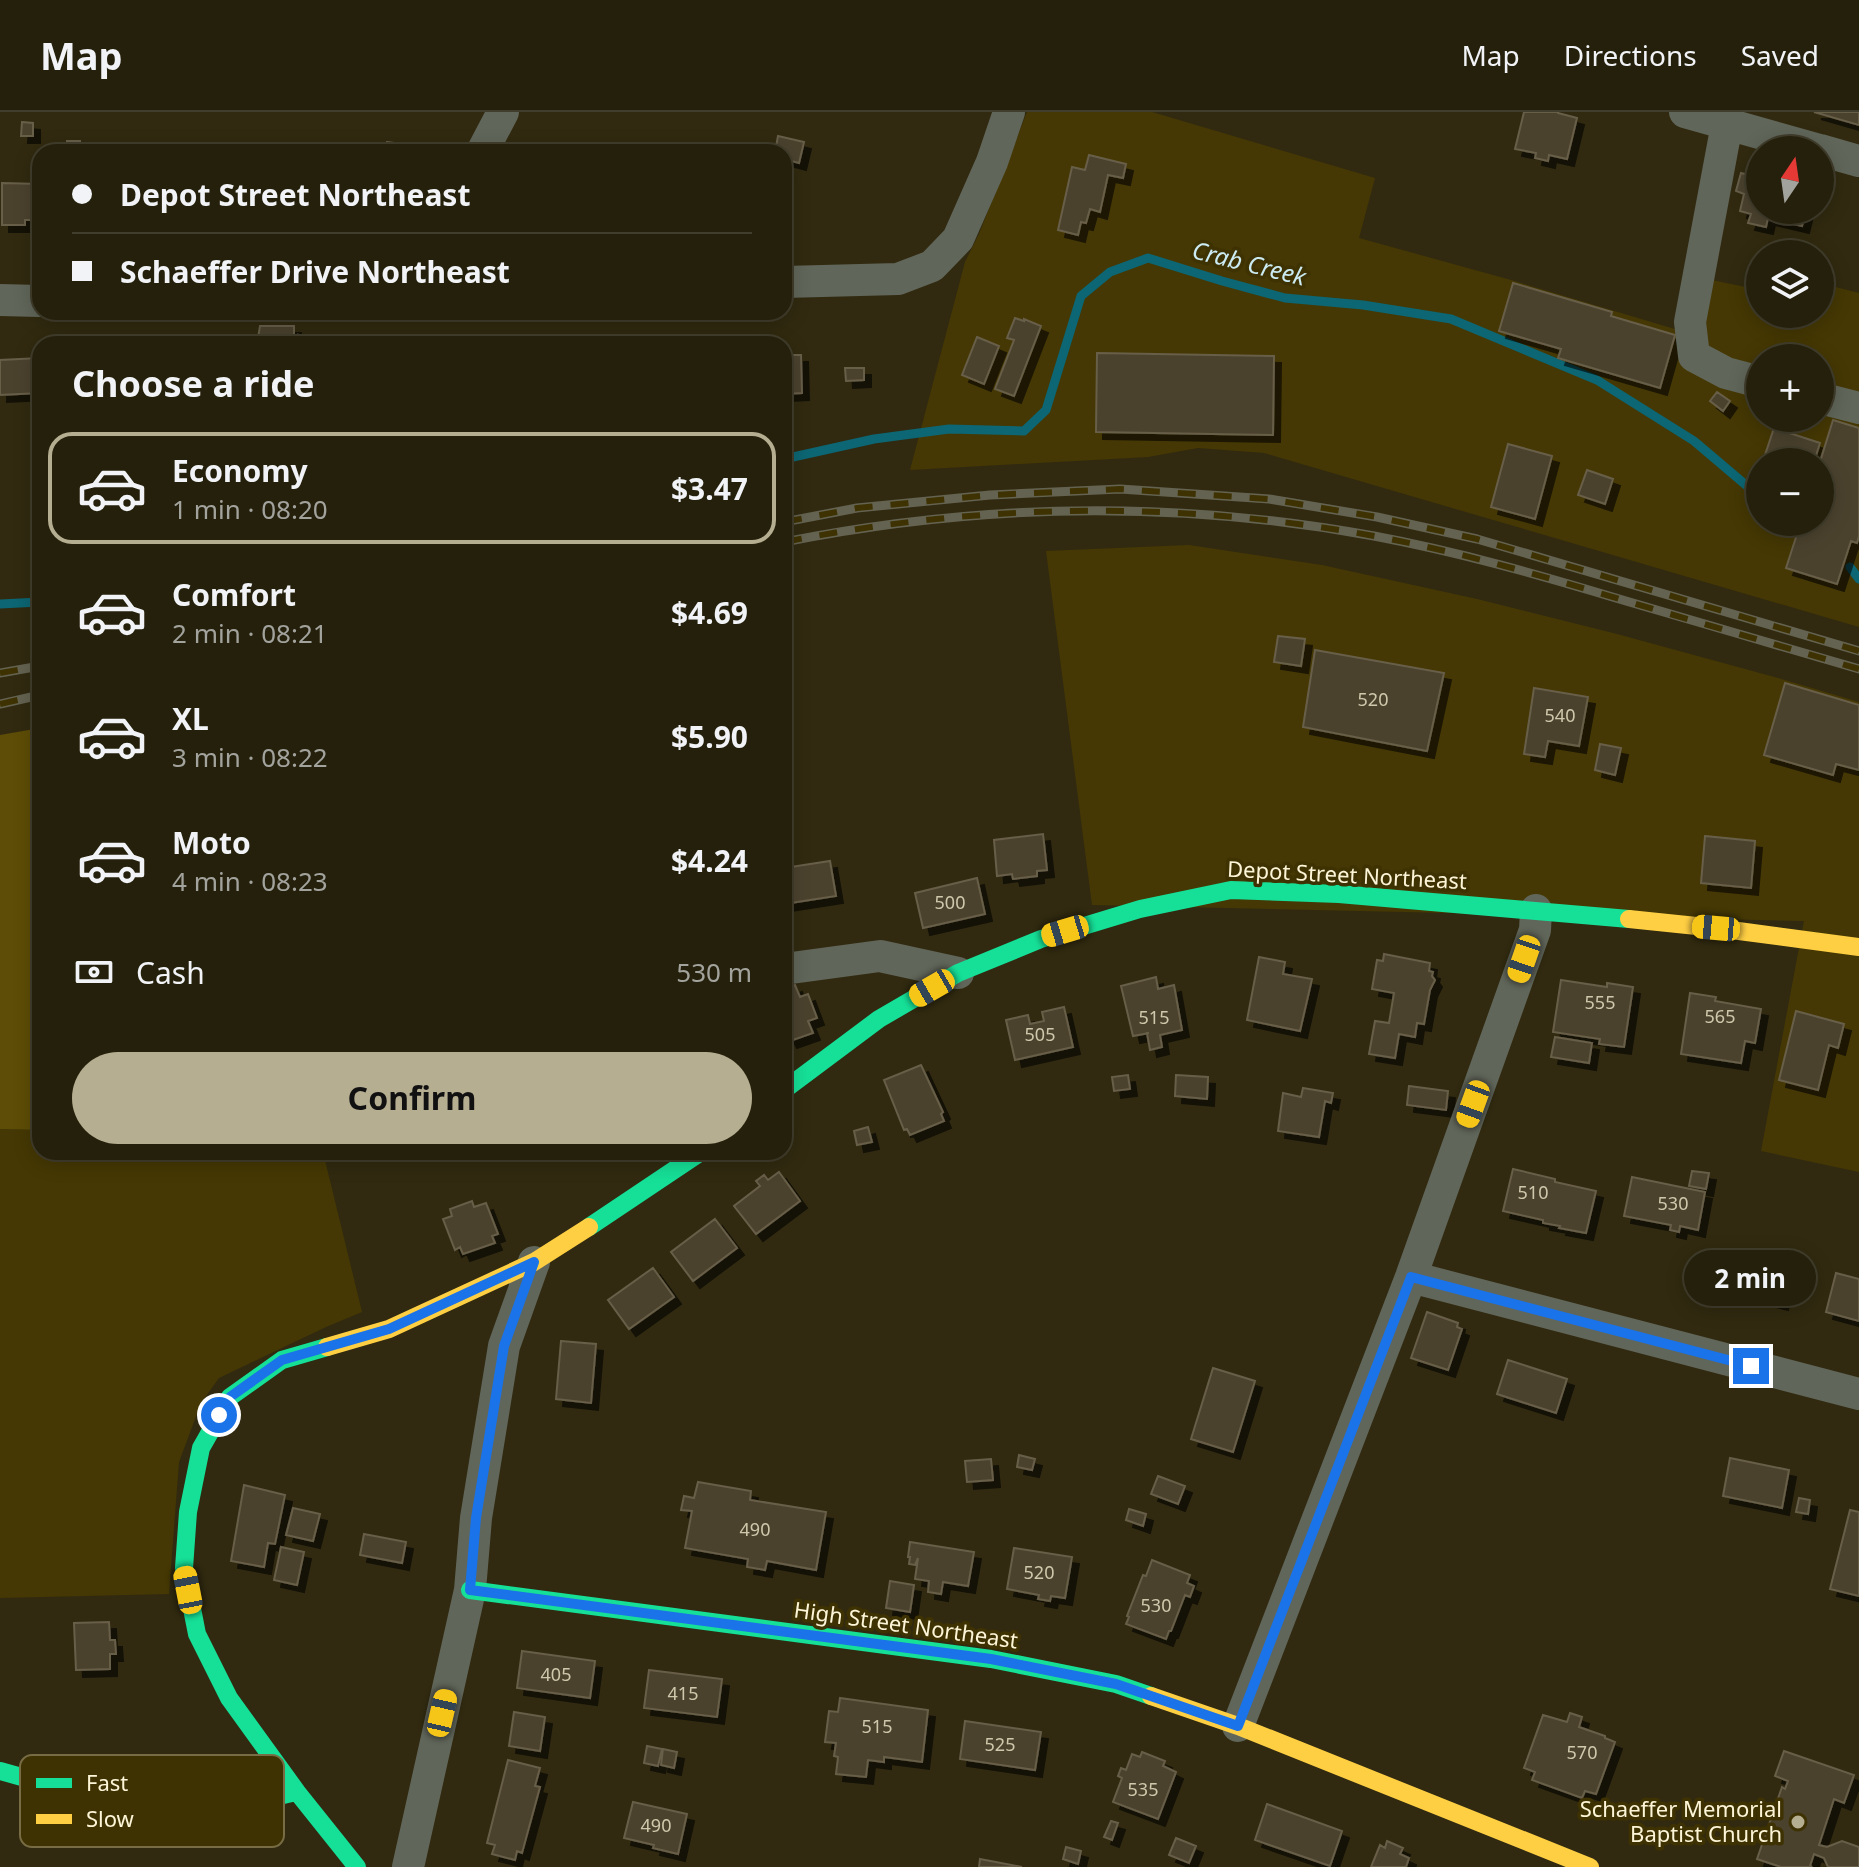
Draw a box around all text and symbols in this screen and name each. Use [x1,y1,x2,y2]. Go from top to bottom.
text: Map [40,29,123,81]
text: Map [1461,36,1520,74]
text: Directions [1564,36,1697,74]
text: Saved [1741,36,1819,74]
north arrow [1746,136,1834,224]
map controls [1746,136,1834,536]
text: Depot Street Northeast [120,174,470,215]
water label: Crab Creek [1189,233,1311,293]
button: layers [1746,240,1834,328]
text: Schaeffer Drive Northeast [120,251,510,292]
button: + [1746,344,1834,432]
text: Choose a ride [72,359,314,408]
button: − [1746,448,1834,536]
text: Economy [172,450,308,491]
icon: car [76,452,148,524]
text: $3.47 [671,468,748,509]
text: 1 min · 08:20 [172,491,328,527]
text: Comfort [172,574,296,615]
icon: car [76,576,148,648]
text: $4.69 [671,592,748,633]
text: 2 min · 08:21 [172,615,328,651]
house number: 520 [1358,687,1388,711]
text: XL [172,698,209,739]
icon: car [76,700,148,772]
house number: 540 [1545,703,1575,727]
text: $5.90 [671,716,748,757]
text: 3 min · 08:22 [172,739,328,775]
text: Moto [172,822,251,863]
icon: car [76,824,148,896]
text: $4.24 [671,840,748,881]
street label: Depot Street Northeast [1226,853,1468,895]
text: 4 min · 08:23 [172,863,328,899]
house number: 500 [935,890,965,914]
car [1039,913,1091,949]
car [1691,914,1741,942]
car [1505,932,1543,986]
icon: cash [72,950,116,994]
text: Cash [136,952,205,993]
text: 530 m [676,954,752,990]
car [905,966,959,1010]
house number: 555 [1585,990,1615,1014]
house number: 565 [1705,1004,1735,1028]
house number: 515 [1139,1005,1169,1029]
house number: 505 [1025,1022,1055,1046]
button: Confirm [72,1052,752,1144]
car [1454,1077,1492,1131]
house number: 510 [1518,1180,1548,1204]
house number: 530 [1658,1191,1688,1215]
callout: 2 min [1685,1250,1817,1306]
text: 2 min [1714,1260,1786,1296]
route end [1733,1348,1769,1384]
route start [201,1397,237,1433]
house number: 490 [740,1517,770,1541]
house number: 520 [1024,1560,1054,1584]
car [172,1564,204,1616]
street label: High Street Northeast [792,1593,1020,1655]
house number: 530 [1141,1593,1171,1617]
house number: 405 [541,1662,571,1686]
house number: 415 [668,1681,698,1705]
car [425,1687,459,1739]
house number: 515 [862,1714,892,1738]
house number: 525 [985,1732,1015,1756]
house number: 570 [1567,1740,1597,1764]
legend [20,1755,284,1847]
text: Fast [86,1767,128,1797]
house number: 535 [1128,1777,1158,1801]
place label: Schaeffer Memorial Baptist Church [1580,1793,1782,1848]
text: Slow [86,1803,135,1833]
house number: 490 [641,1813,671,1837]
marker: Schaeffer Memorial Baptist Church [1789,1813,1807,1831]

